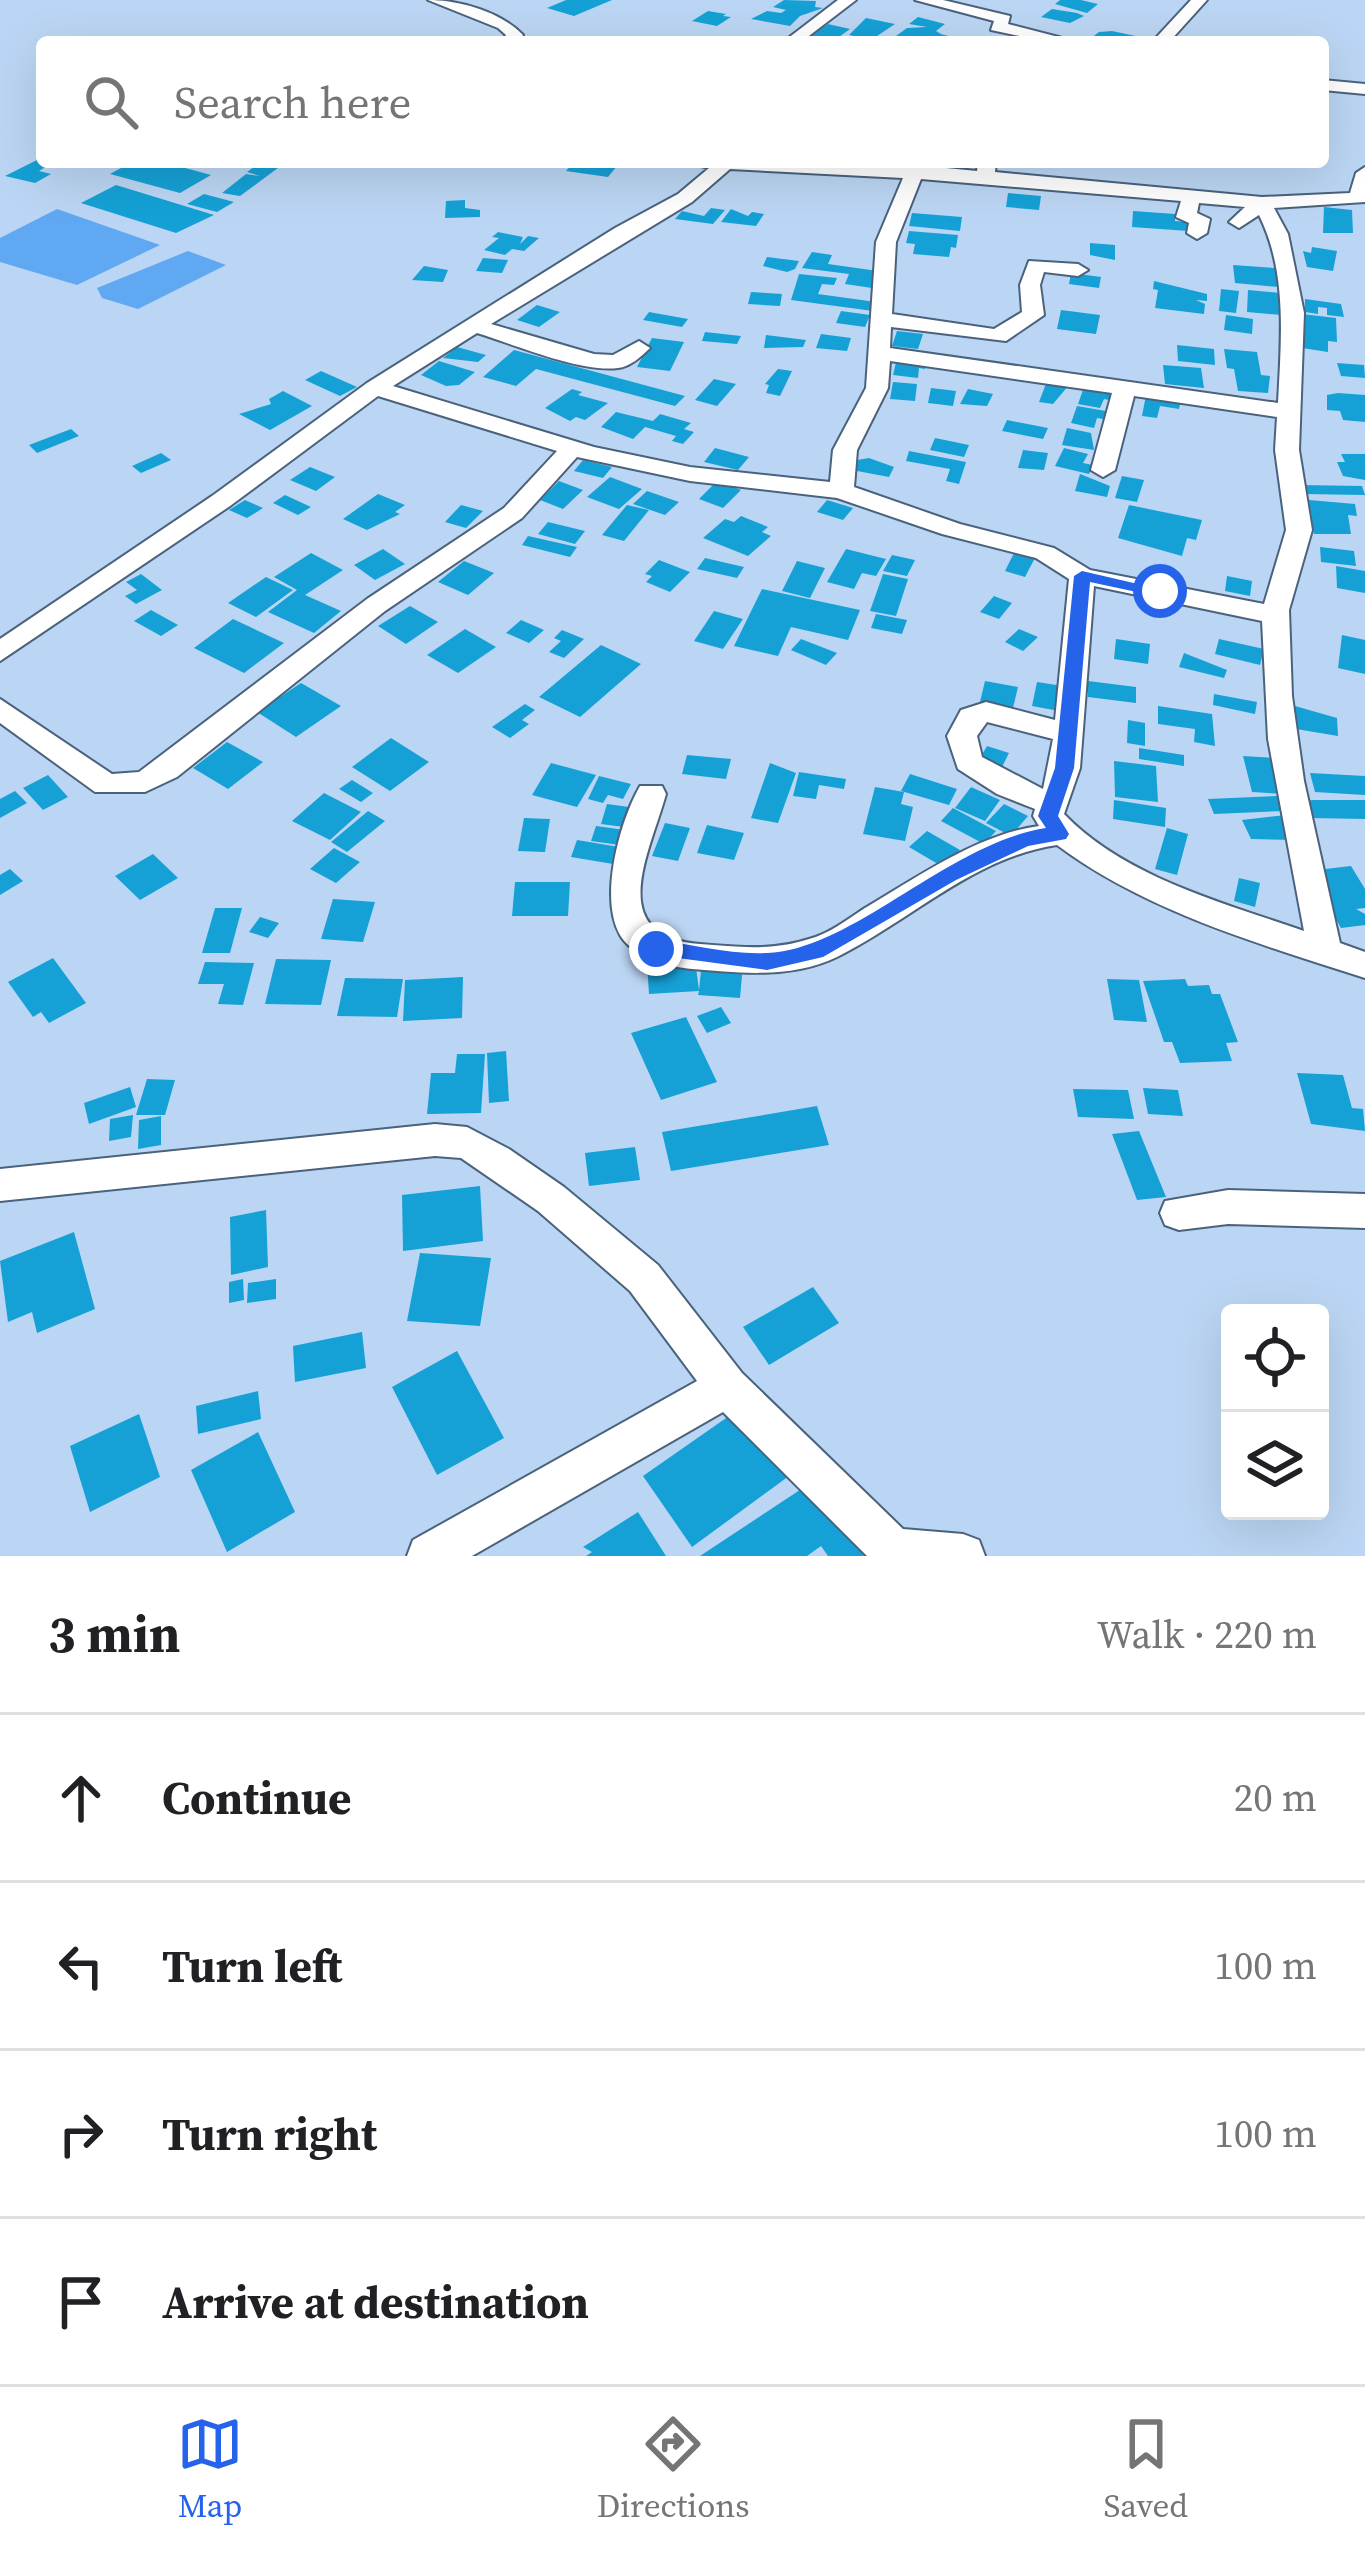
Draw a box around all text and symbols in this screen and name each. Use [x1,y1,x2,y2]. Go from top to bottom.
search box [36,36,1329,168]
icon: search [78,69,144,135]
text: Search here [174,71,411,133]
route start [1133,564,1187,618]
route end [629,922,683,976]
map controls [1221,1304,1329,1520]
button: locate [1221,1304,1329,1412]
button: layers [1221,1412,1329,1520]
text: 3 min [48,1599,180,1669]
text: Walk · 220 m [1097,1608,1317,1661]
icon: ahead [48,1765,114,1831]
text: Continue [162,1767,351,1829]
text: 20 m [1234,1771,1317,1824]
icon: left [48,1933,114,1999]
text: Turn left [162,1935,342,1997]
text: 100 m [1214,1939,1317,1992]
icon: right [48,2101,114,2167]
text: Turn right [162,2103,377,2165]
text: 100 m [1214,2107,1317,2160]
icon: arrive [48,2269,114,2335]
text: Arrive at destination [162,2271,589,2333]
tab: Map [177,2411,243,2528]
tab: Directions [597,2411,750,2528]
tab: Saved [1103,2411,1188,2528]

